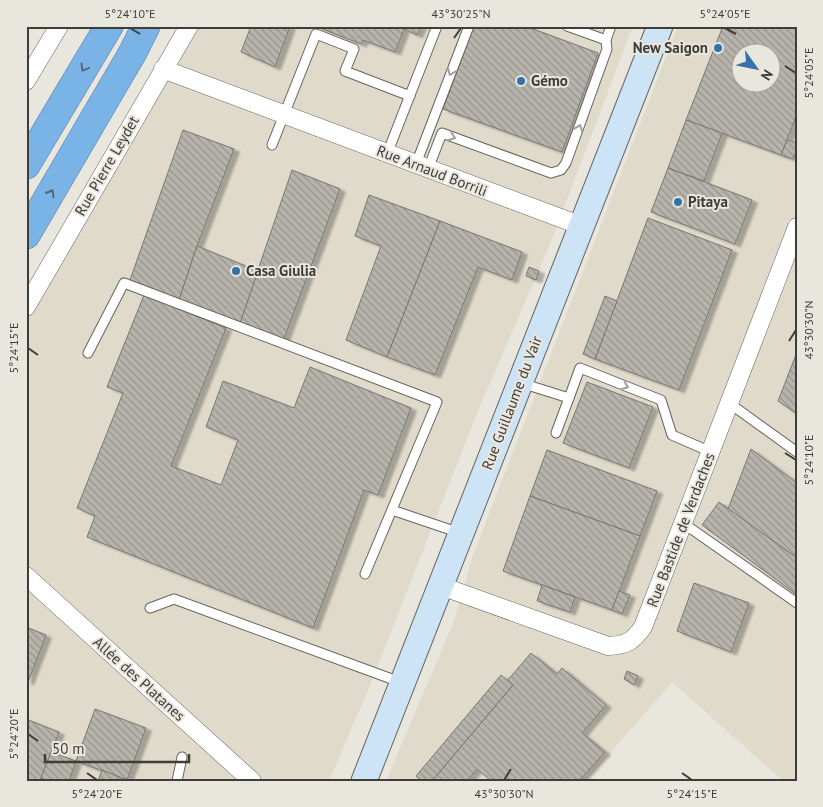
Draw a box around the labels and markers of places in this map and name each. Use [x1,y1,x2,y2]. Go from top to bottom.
place label: New Saigon [633,38,708,57]
marker: New Saigon [712,42,724,54]
place label: Gémo [531,71,568,90]
marker: Gémo [515,75,527,87]
place label: Pitaya [688,192,728,211]
marker: Pitaya [672,196,684,208]
place label: Casa Giulia [246,261,316,280]
marker: Casa Giulia [230,265,242,277]

